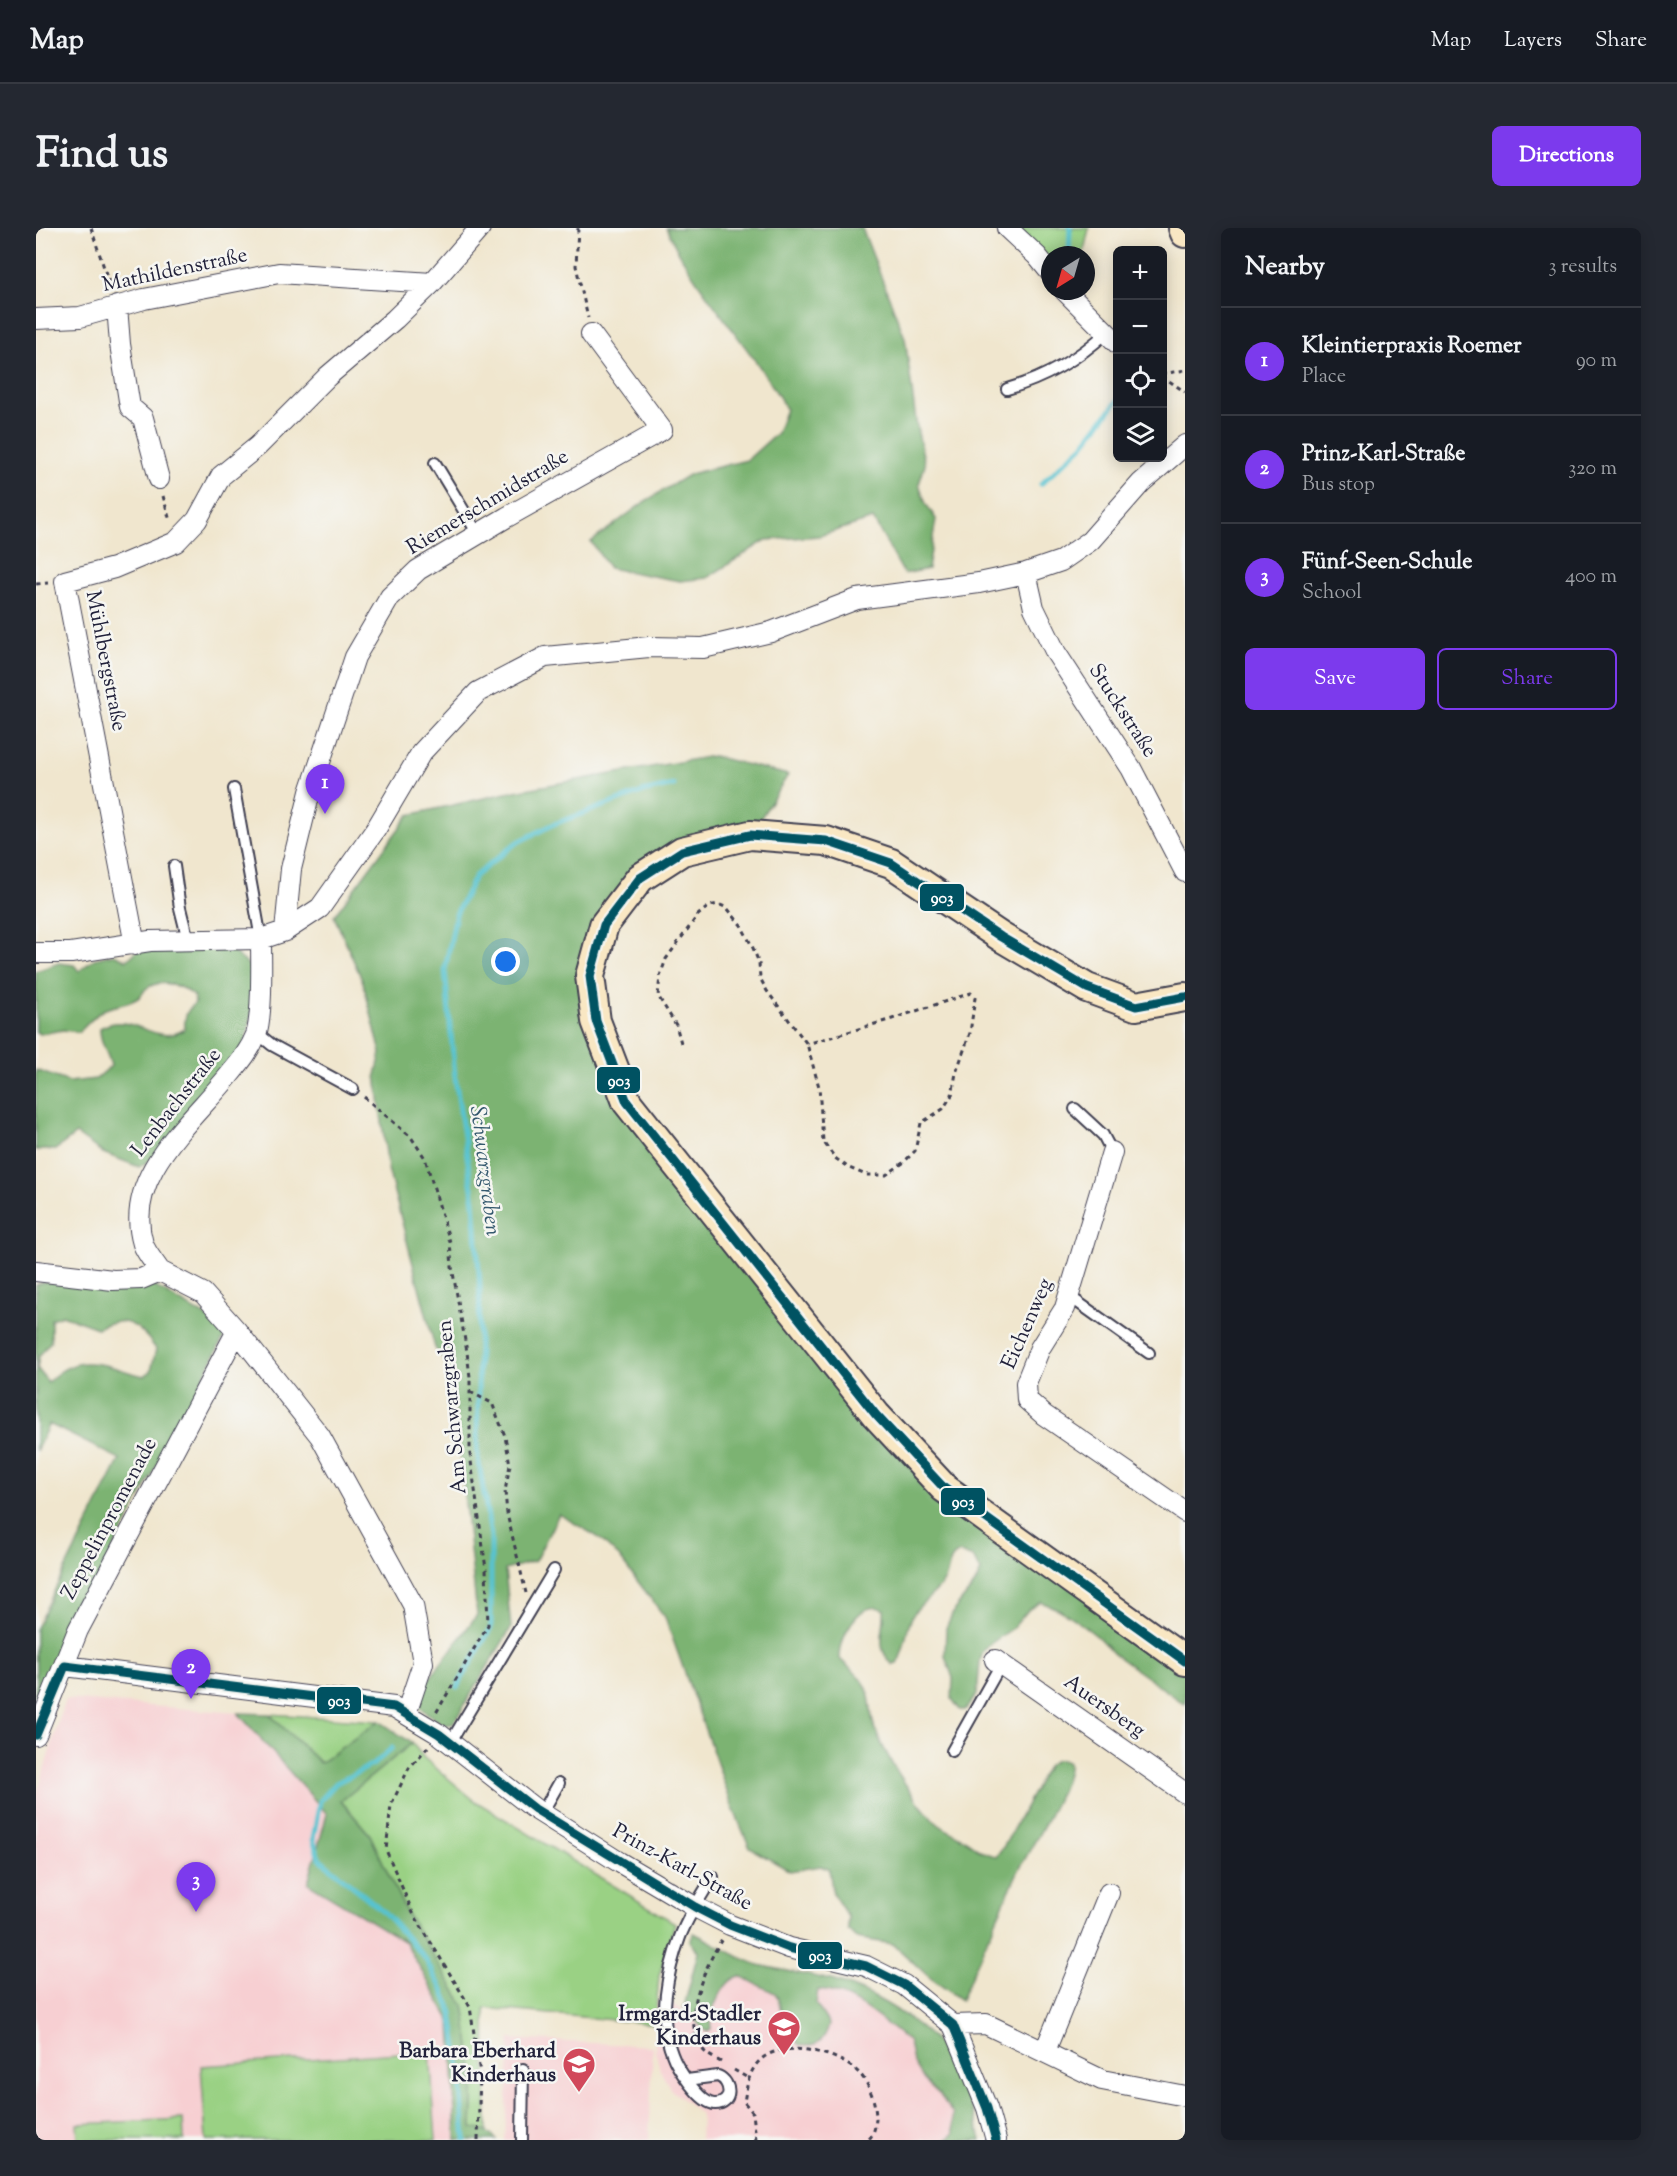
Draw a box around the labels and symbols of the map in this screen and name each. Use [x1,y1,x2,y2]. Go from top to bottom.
street label: Mathildenstraße [100,241,250,301]
north arrow [1041,246,1095,300]
street label: Riemerschmidstraße [401,443,575,563]
street label: Mühlbergstraße [77,588,133,734]
street label: Stuckstraße [1080,658,1164,764]
pin: 1 [306,764,344,814]
line badge: 903 [919,883,965,912]
text: 903 [931,888,954,911]
your location [491,947,520,976]
street label: Lenbachstraße [125,1042,229,1164]
line badge: 903 [596,1066,641,1094]
text: 903 [608,1071,631,1094]
water label: Schwarzgraben [460,1104,508,1238]
street label: Eichenweg [995,1274,1061,1374]
street label: Am Schwarzgraben [430,1318,476,1496]
street label: Zeppelinpromenade [55,1433,165,1605]
line badge: 903 [940,1487,986,1516]
text: 903 [952,1492,975,1515]
pin: 2 [172,1650,210,1699]
street label: Auersberg [1057,1668,1151,1746]
line badge: 903 [316,1686,362,1715]
text: 903 [328,1691,351,1714]
street label: Prinz-Karl-Straße [606,1817,758,1919]
pin: 3 [176,1862,216,1912]
line badge: 903 [797,1941,843,1970]
text: 903 [809,1946,832,1969]
place label: Irmgard-Stadler Kinderhaus [619,2000,761,2054]
school or university icon: Irmgard-Stadler Kinderhaus [766,2009,802,2056]
place label: Barbara Eberhard Kinderhaus [399,2037,556,2091]
school or university icon: Barbara Eberhard Kinderhaus [561,2046,597,2093]

